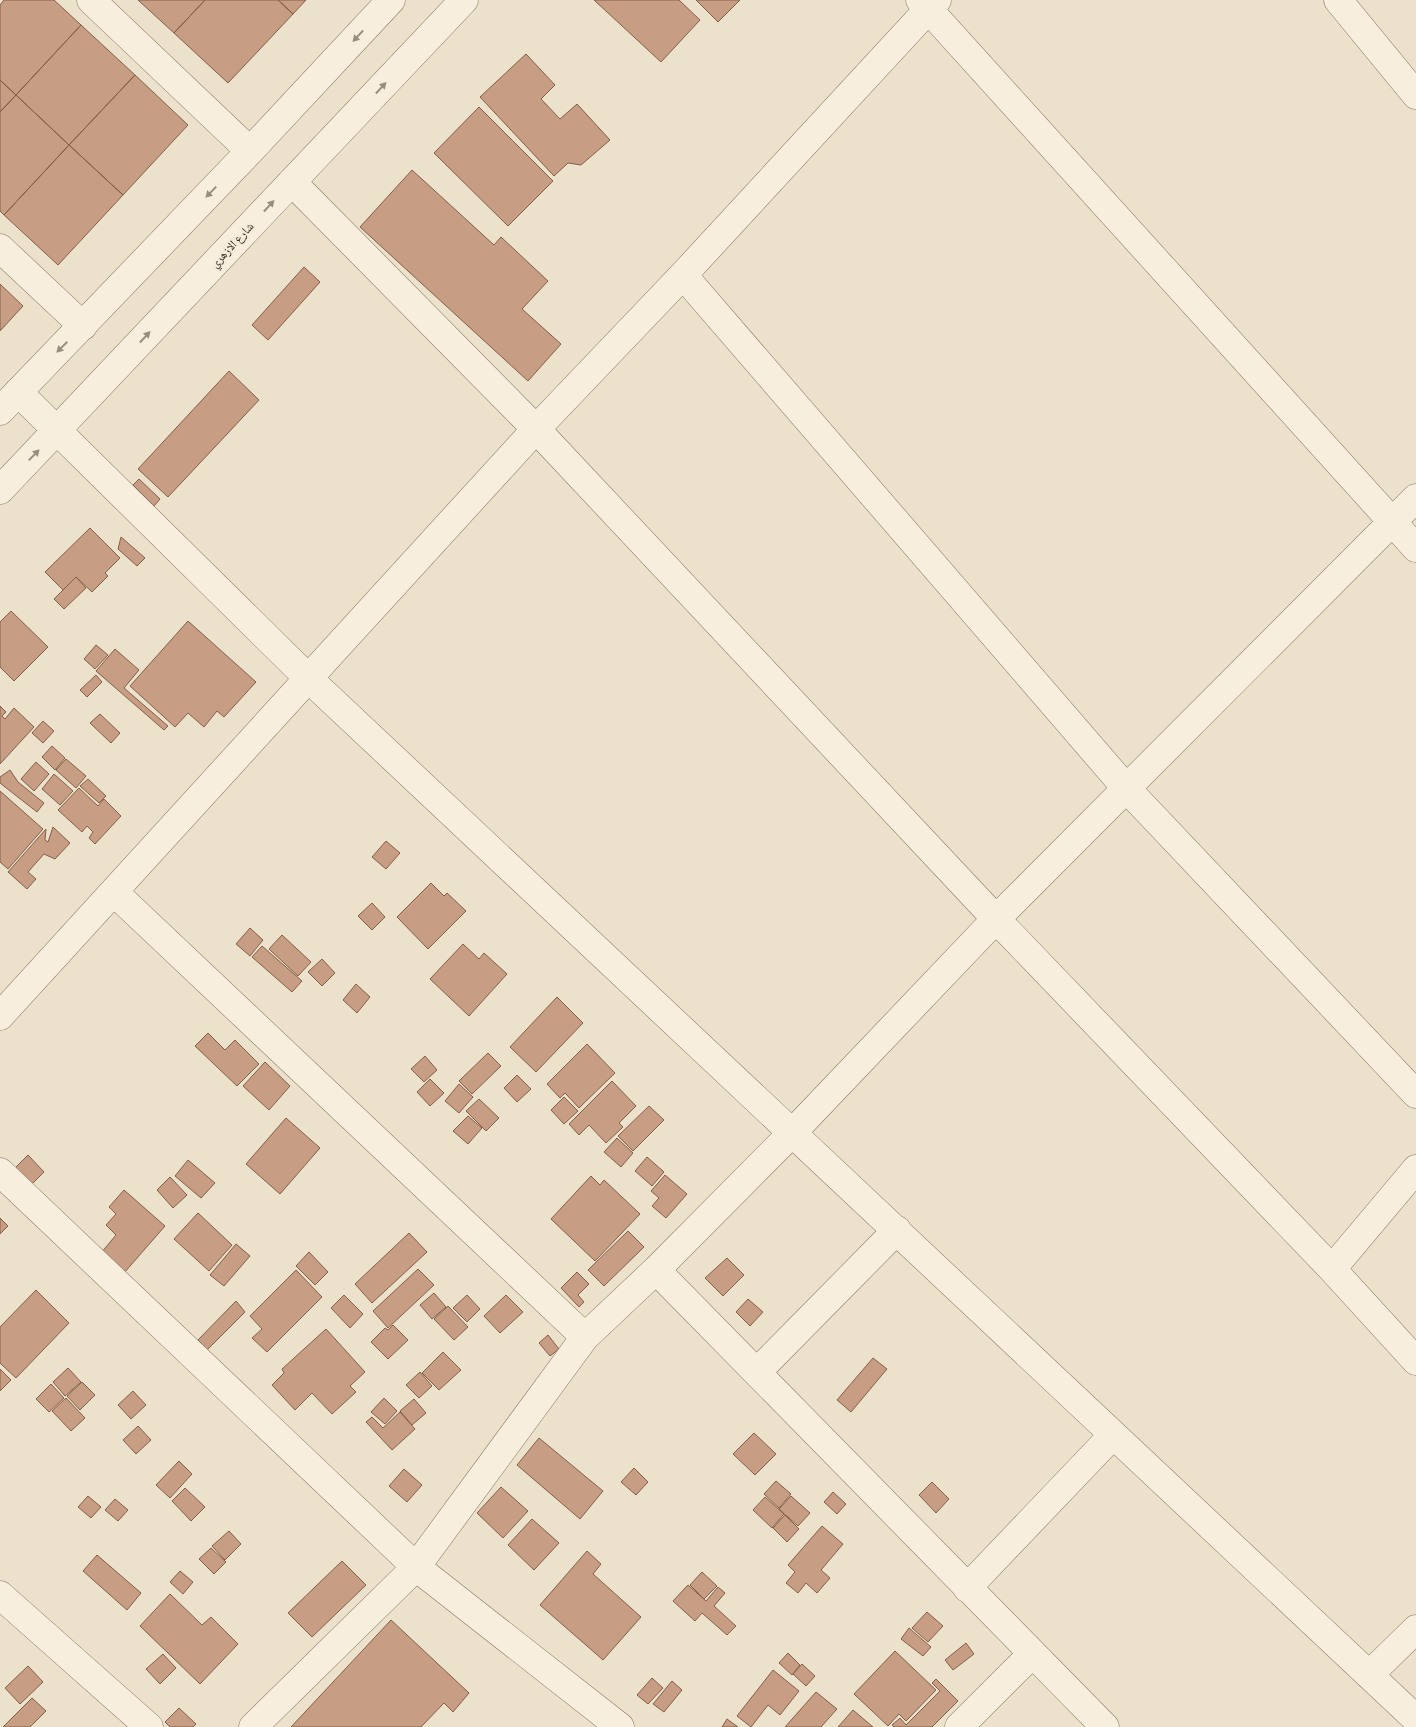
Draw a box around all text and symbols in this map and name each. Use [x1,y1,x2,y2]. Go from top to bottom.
one-way arrow [352,29,364,41]
one-way arrow [375,82,387,94]
one-way arrow [205,186,217,198]
one-way arrow [263,200,275,212]
street label: شارع الازهري [207,219,259,273]
one-way arrow [139,331,151,343]
one-way arrow [56,341,68,353]
one-way arrow [28,449,40,461]

